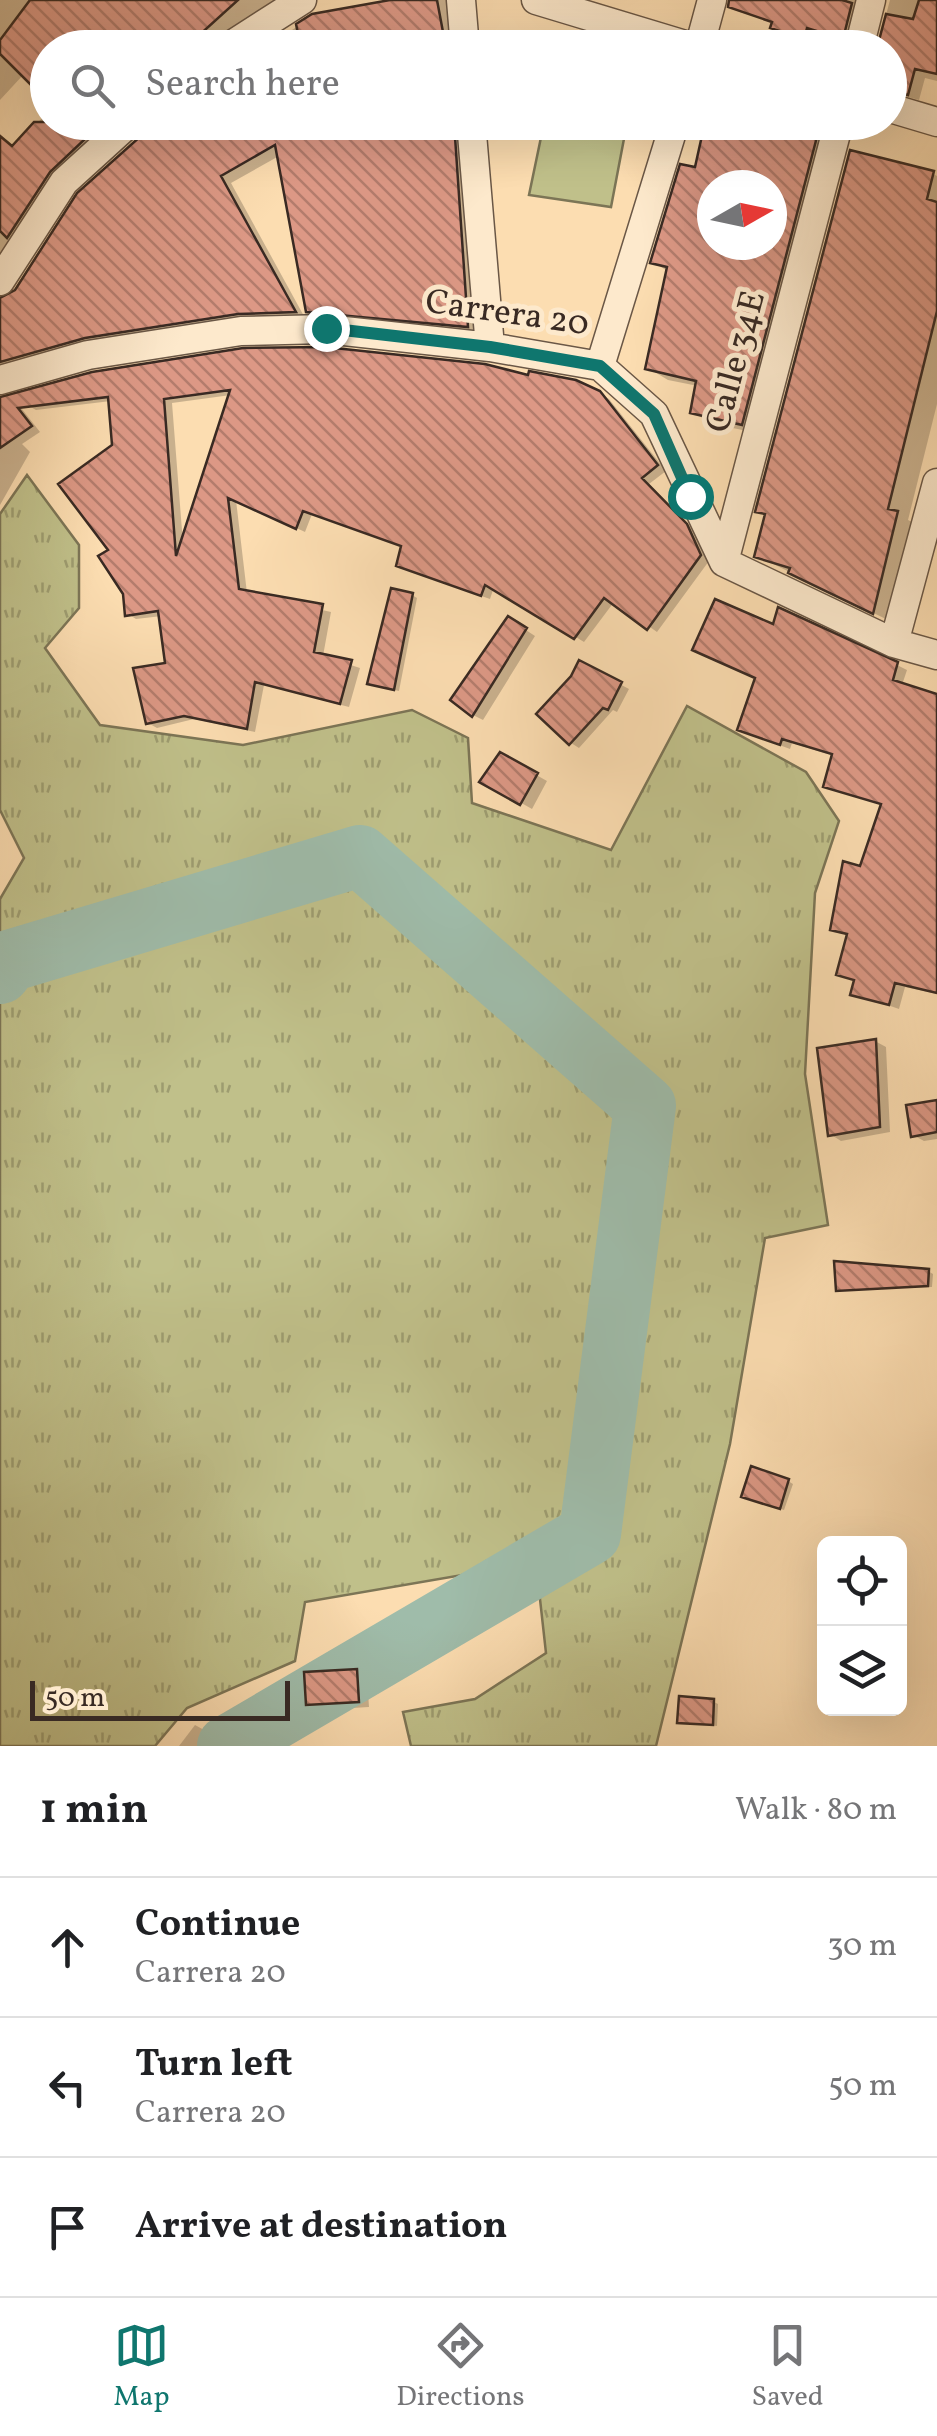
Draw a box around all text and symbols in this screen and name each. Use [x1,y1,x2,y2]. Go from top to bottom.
search box [30,30,907,140]
icon: search [65,58,120,113]
text: Search here [145,59,340,112]
north arrow [697,170,787,260]
street label: Carrera 20 [422,279,592,349]
street label: Calle 34E [695,286,779,438]
route end [304,306,350,352]
route start [668,474,714,520]
map controls [817,1536,907,1716]
button: locate [817,1536,907,1626]
button: layers [817,1626,907,1716]
scale bar [30,1676,290,1720]
text: 50 m [45,1679,105,1718]
text: 1 min [40,1782,148,1841]
text: Walk · 80 m [735,1789,897,1833]
text: Continue [135,1899,300,1952]
icon: ahead [40,1920,95,1975]
text: 30 m [827,1925,897,1969]
text: Carrera 20 [135,1952,286,1996]
text: Turn left [135,2039,292,2092]
icon: left [40,2060,95,2115]
text: 50 m [828,2065,897,2109]
text: Carrera 20 [135,2092,286,2136]
icon: arrive [40,2200,95,2255]
text: Arrive at destination [135,2201,508,2254]
tab: Map [113,2318,169,2417]
tab: Directions [396,2318,525,2417]
tab: Saved [751,2318,824,2417]

